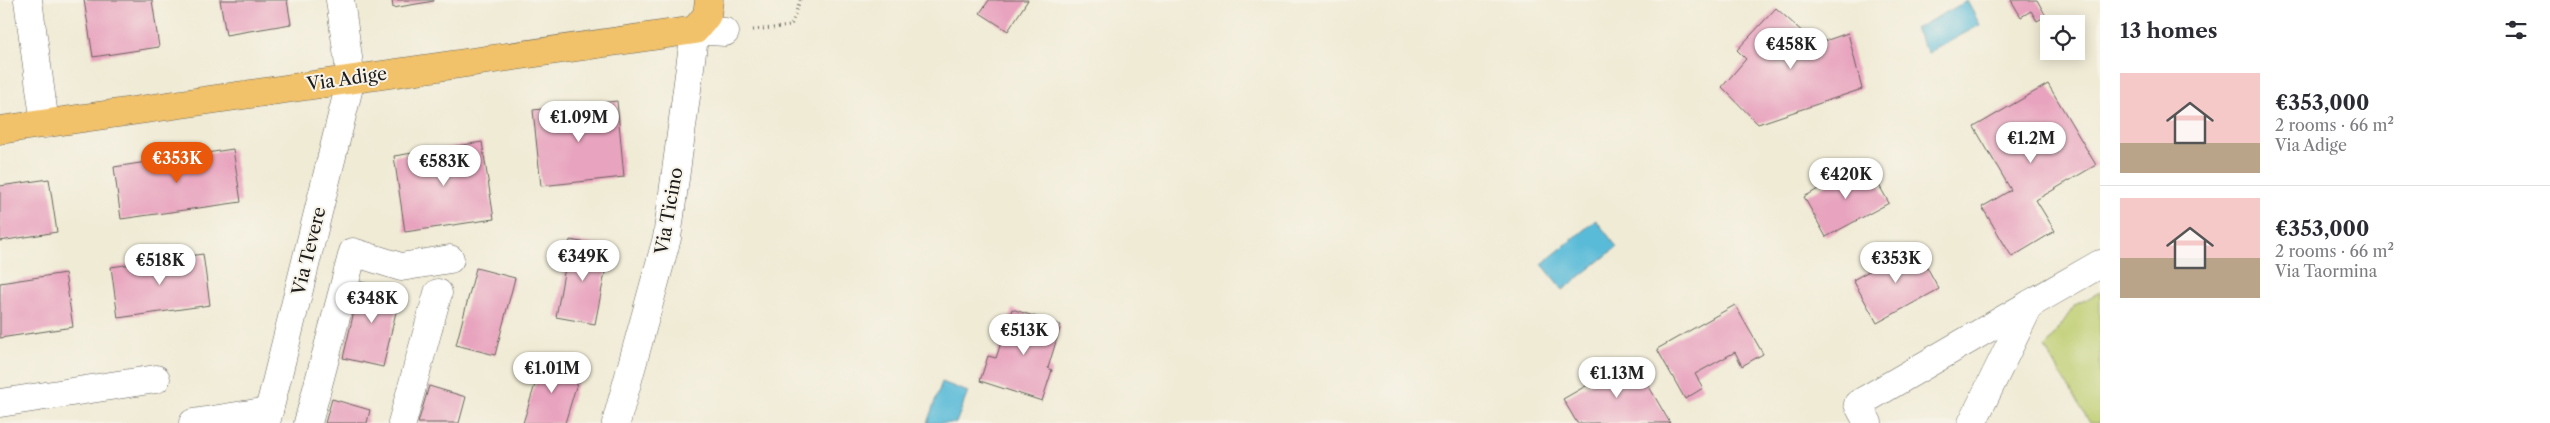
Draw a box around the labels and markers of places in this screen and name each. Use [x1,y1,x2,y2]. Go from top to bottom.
pin: €458K [1756,28,1826,70]
pin: €1.09M [538,100,620,143]
pin: €1.2M [1996,121,2066,164]
pin: €353K [142,142,212,184]
pin: €583K [409,144,479,187]
pin: €420K [1811,158,1881,200]
pin: €349K [548,240,618,282]
pin: €353K [1861,242,1931,284]
pin: €518K [125,244,195,286]
pin: €348K [337,282,407,324]
pin: €513K [989,314,1059,356]
pin: €1.01M [511,352,593,394]
pin: €1.13M [1576,356,1658,399]

